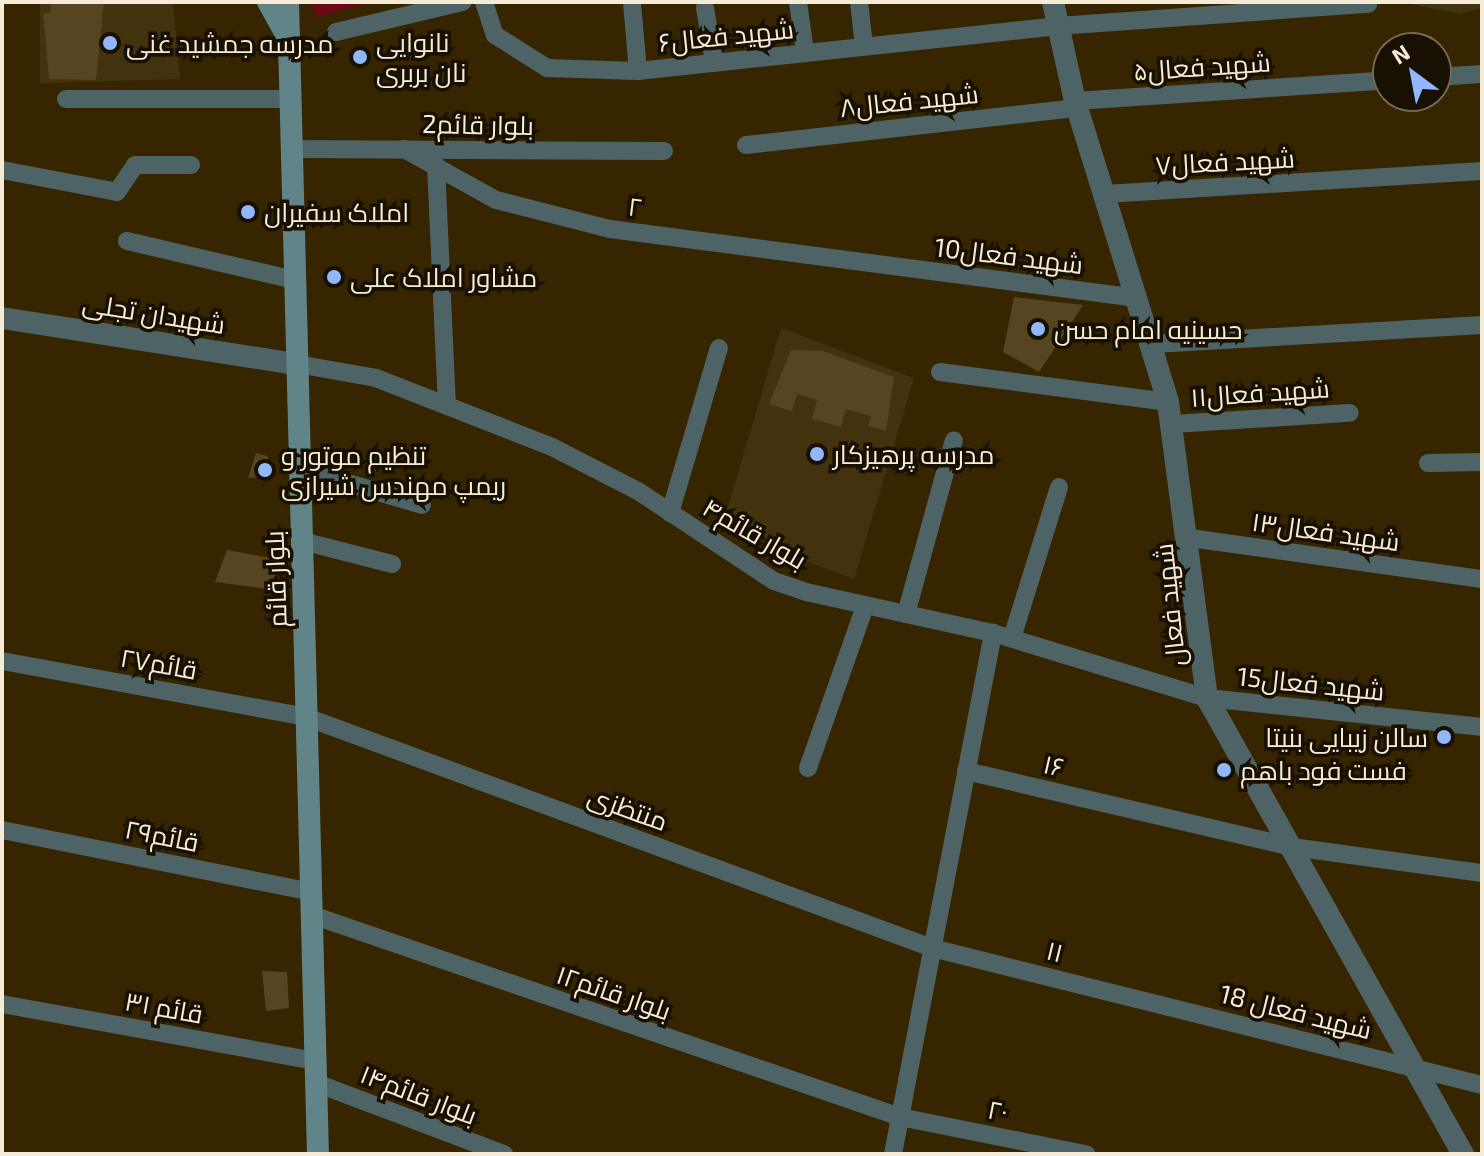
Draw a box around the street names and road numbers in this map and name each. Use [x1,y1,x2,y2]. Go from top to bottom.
street label: شهید فعال۶ [657,12,795,58]
street label: شهید فعال۵ [1132,46,1272,86]
street label: شهید فعال۸ [838,77,980,123]
street label: 2بلوار قائم [422,107,534,141]
street label: شهید فعال۷ [1155,142,1295,180]
street label: ۲ [626,190,644,222]
street label: 10شهید فعال [933,230,1085,280]
street label: شهیدان تجلی [80,286,228,340]
street label: شهید فعال۱۱ [1189,372,1331,412]
street label: بلوار قائم۴ [698,491,812,575]
street label: شهید فعال۱۳ [1250,505,1402,557]
street label: بلوار قائم [258,530,292,628]
street label: شهید فعال [1147,542,1191,668]
street label: قائم۲۷ [118,641,200,685]
street label: 15شهید فعال [1236,660,1386,706]
street label: ۱۶ [1041,747,1067,783]
street label: منتظزی [584,779,672,837]
street label: قائم۲۹ [122,813,202,857]
street label: ۱۱ [1043,934,1067,968]
street label: بلوار قائم۱۲ [553,958,675,1026]
street label: 18 شهید فعال [1217,977,1375,1045]
street label: قائم ۳۱ [122,985,206,1029]
street label: بلوار قائم۱۴ [356,1058,482,1130]
street label: ۲۰ [985,1093,1011,1127]

